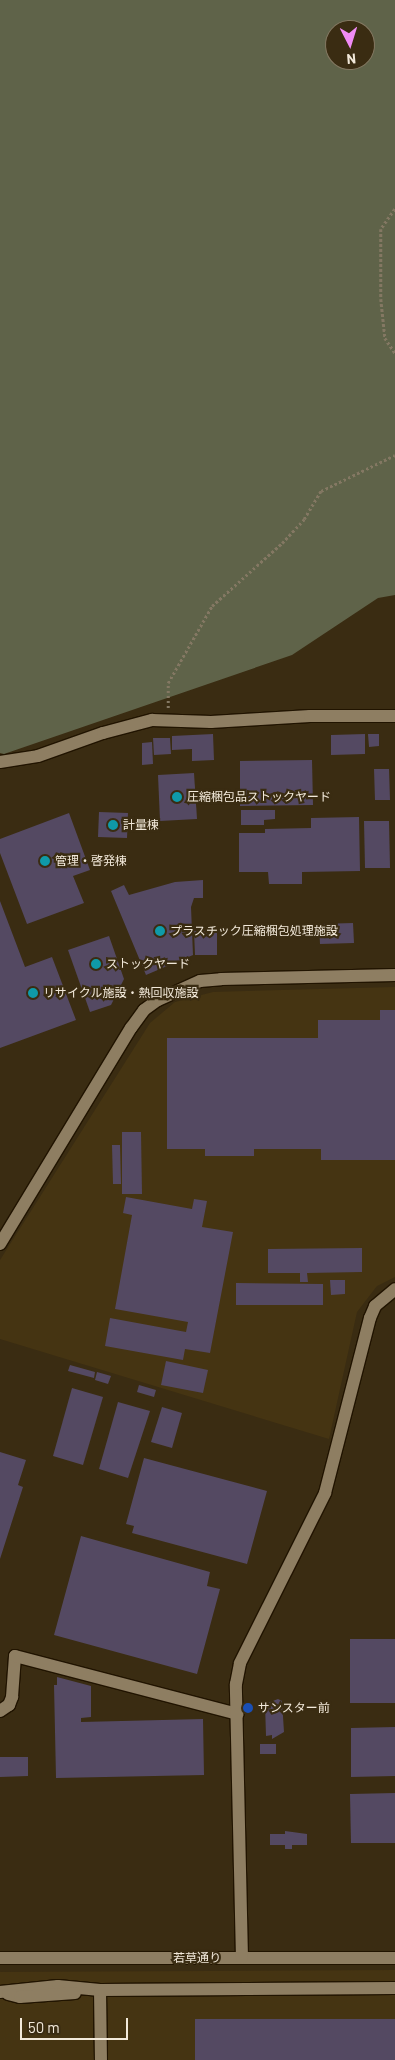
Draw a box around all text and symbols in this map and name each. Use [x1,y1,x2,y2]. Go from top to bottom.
north arrow [325,20,375,70]
text: N [346,51,357,68]
place label: 圧縮梱包品ストックヤード [187,790,331,804]
marker: 圧縮梱包品ストックヤード [171,791,183,803]
place label: 計量棟 [123,818,159,832]
marker: 計量棟 [107,819,119,831]
place label: 管理・啓発棟 [55,854,127,868]
marker: 管理・啓発棟 [39,855,51,867]
place label: プラスチック圧縮梱包処理施設 [170,924,338,938]
marker: プラスチック圧縮梱包処理施設 [154,925,166,937]
place label: ストックヤード [106,957,190,971]
marker: ストックヤード [90,958,102,970]
place label: リサイクル施設・熱回収施設 [43,986,199,1000]
marker: リサイクル施設・熱回収施設 [27,987,39,999]
place label: サンスター前 [258,1701,330,1715]
marker: サンスター前 [242,1702,254,1714]
street label: 若草通り [173,1951,221,1965]
scale bar [22,2008,130,2040]
text: 50 m [28,2018,60,2036]

